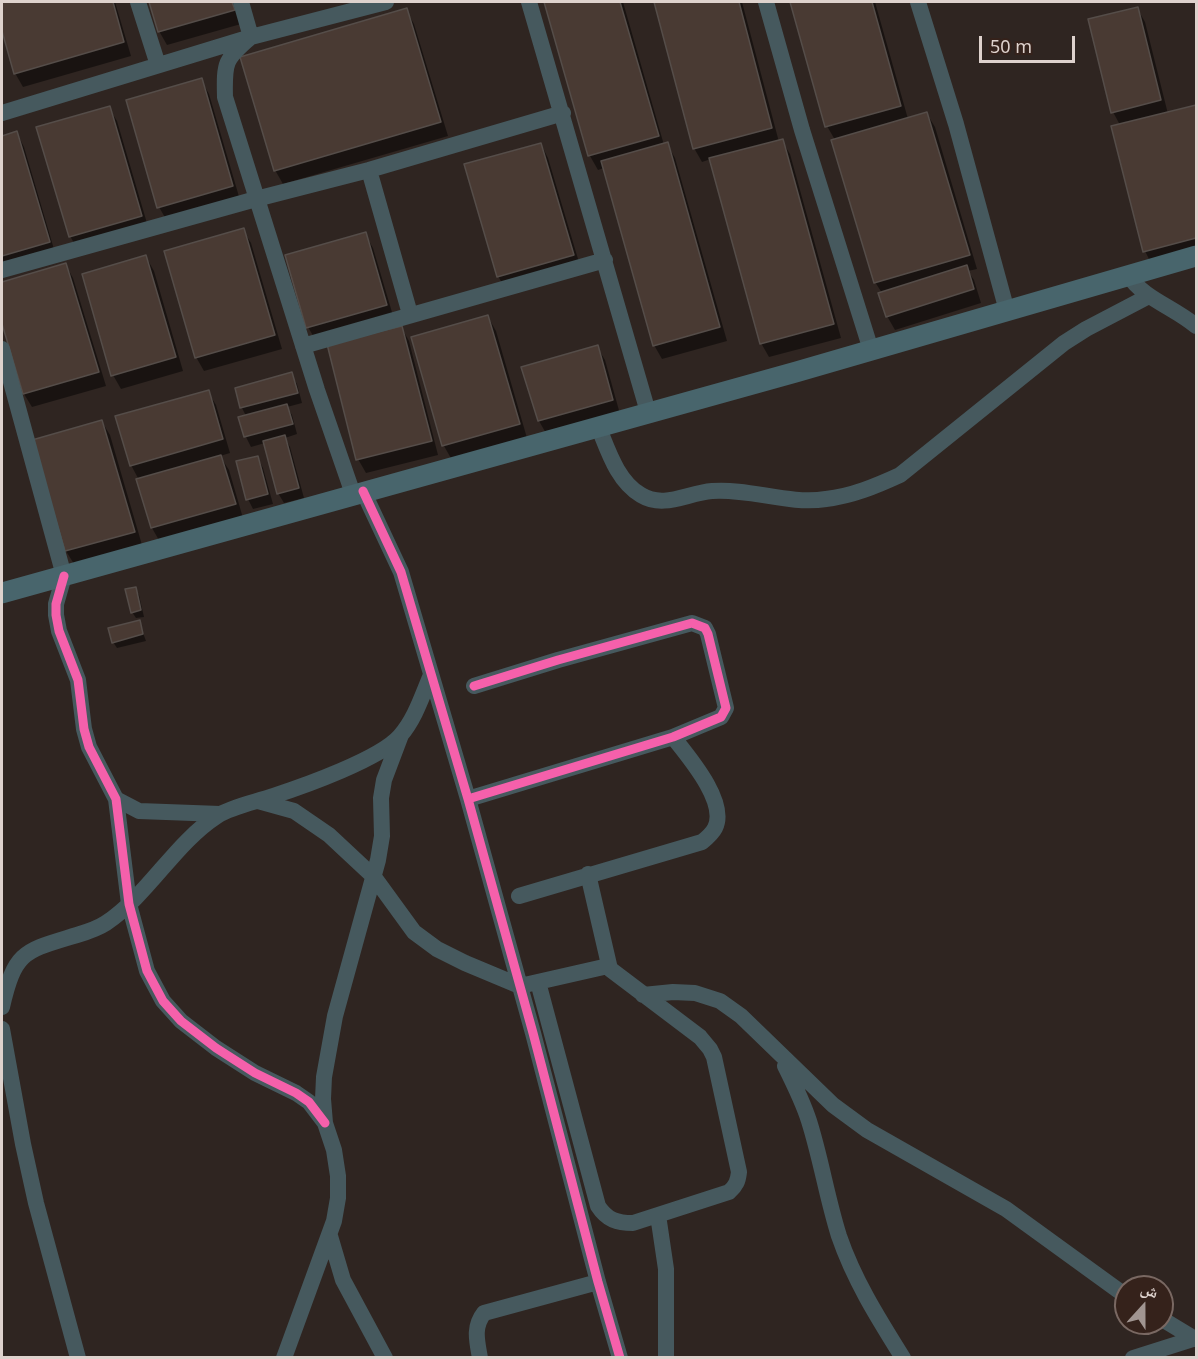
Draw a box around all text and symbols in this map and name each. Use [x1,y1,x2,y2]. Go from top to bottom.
scale bar [982,24,1078,62]
text: 50 m [990,34,1032,58]
north arrow [1114,1275,1174,1335]
text: ش [1138,1277,1162,1303]

